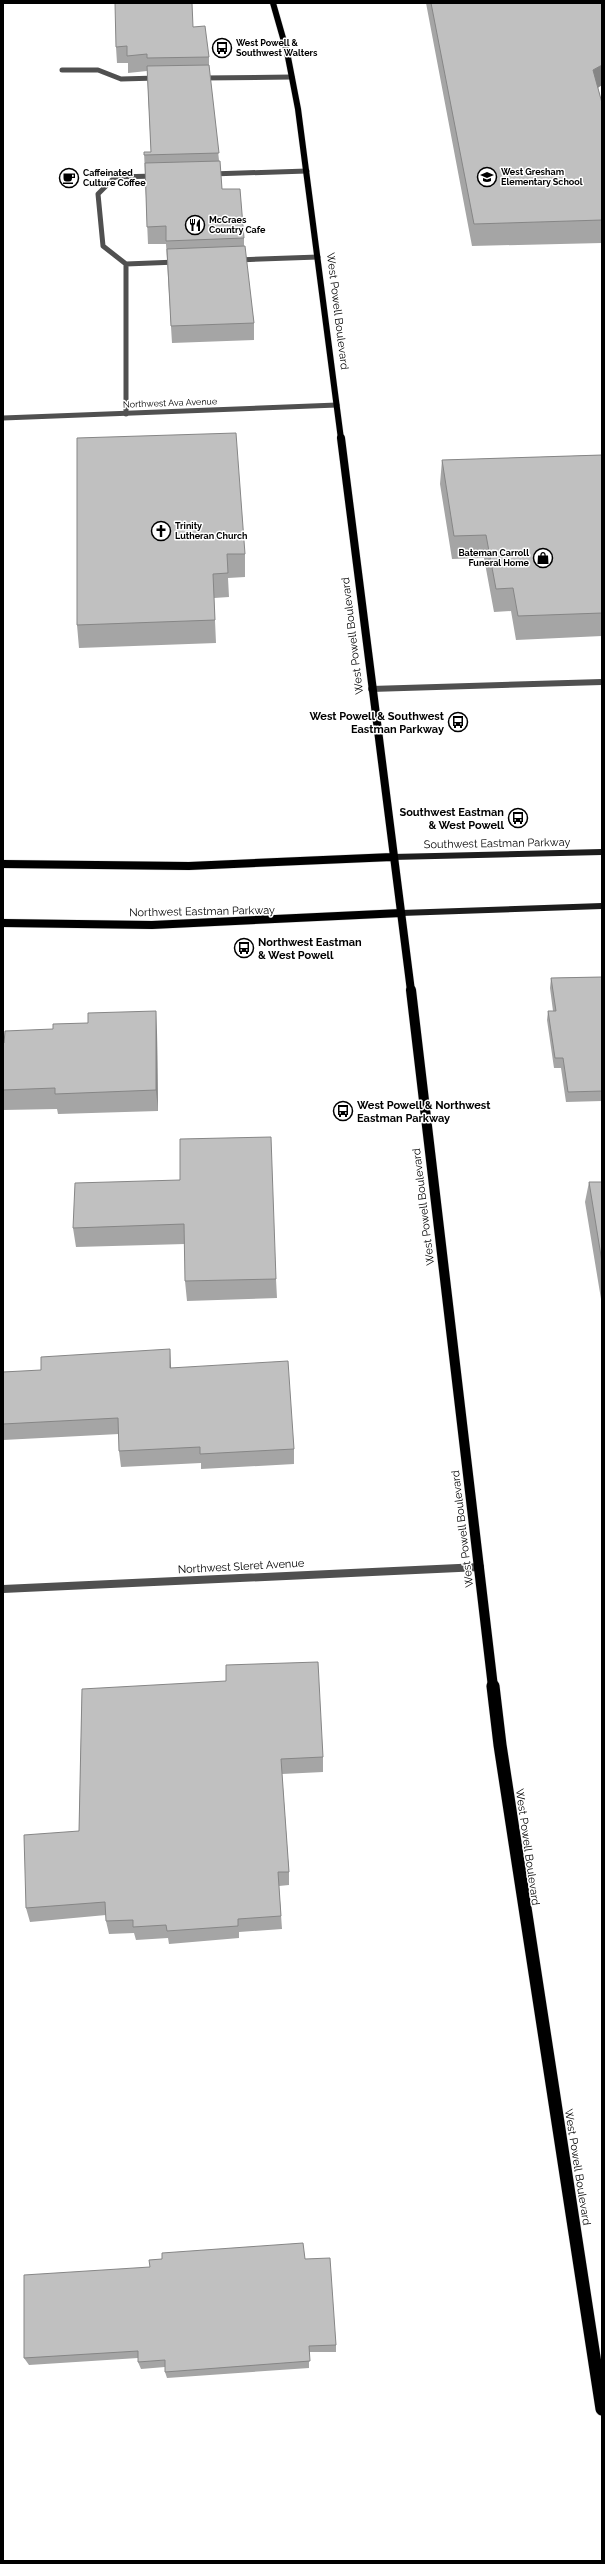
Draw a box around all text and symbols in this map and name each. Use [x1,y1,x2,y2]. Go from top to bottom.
bus stop icon: West Powell & Southwest Walters [211,37,233,59]
place label: West Powell & Southwest Walters [236,38,318,58]
school or university icon: West Gresham Elementary School [476,166,498,188]
cafe icon: Caffeinated Culture Coffee [58,167,80,189]
place label: West Gresham Elementary School [501,167,583,187]
place label: Caffeinated Culture Coffee [83,168,146,188]
restaurant icon: McCraes Country Cafe [184,214,206,236]
place label: McCraes Country Cafe [209,215,266,235]
street label: West Powell Boulevard [324,252,351,370]
street label: Northwest Ava Avenue [123,396,218,410]
church icon: Trinity Lutheran Church [150,520,172,542]
place label: Trinity Lutheran Church [175,521,247,541]
shop icon: Bateman Carroll Funeral Home [532,547,554,569]
place label: Bateman Carroll Funeral Home [458,548,530,568]
street label: West Powell Boulevard [339,577,366,695]
place label: West Powell & Southwest Eastman Parkway [310,710,445,736]
bus stop icon: West Powell & Southwest Eastman Parkway [447,711,469,733]
place label: Southwest Eastman & West Powell [399,806,505,832]
bus stop icon: Southwest Eastman & West Powell [507,807,529,829]
street label: Southwest Eastman Parkway [424,836,571,851]
street label: Northwest Eastman Parkway [129,904,275,919]
place label: Northwest Eastman & West Powell [258,936,362,962]
bus stop icon: Northwest Eastman & West Powell [233,937,255,959]
place label: West Powell & Northwest Eastman Parkway [357,1099,491,1125]
bus stop icon: West Powell & Northwest Eastman Parkway [332,1100,354,1122]
street label: West Powell Boulevard [410,1148,437,1266]
street label: West Powell Boulevard [449,1470,476,1588]
street label: Northwest Sleret Avenue [177,1557,305,1576]
street label: West Powell Boulevard [513,1788,542,1906]
street label: West Powell Boulevard [562,2108,593,2226]

